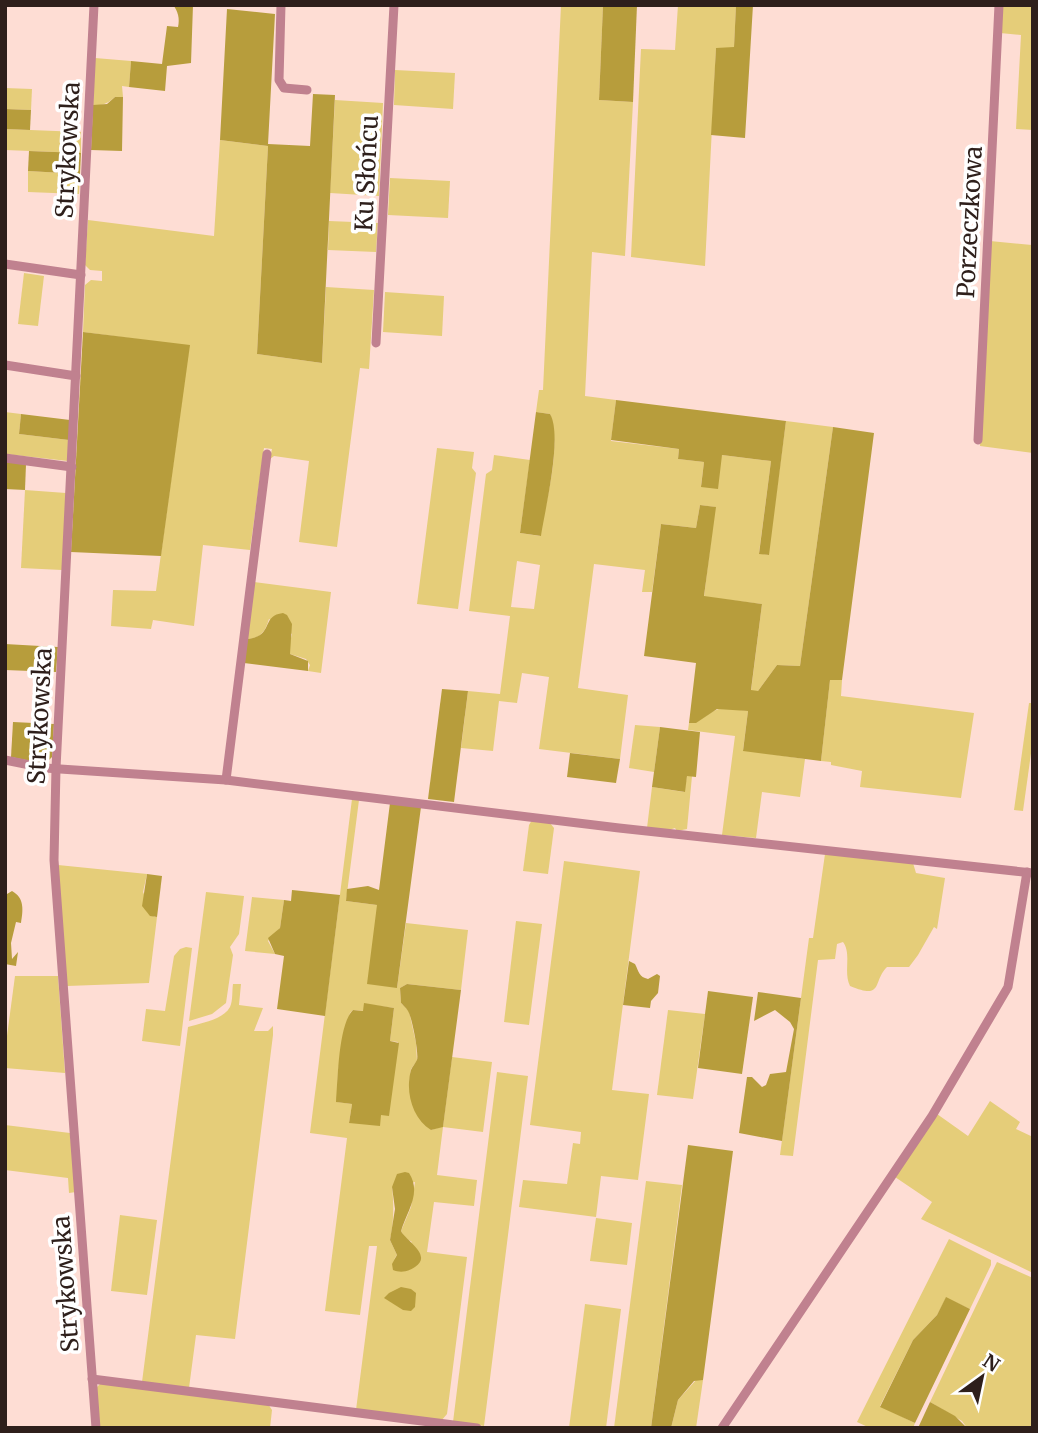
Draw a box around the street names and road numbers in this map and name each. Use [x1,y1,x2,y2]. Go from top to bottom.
street label: Strykowska [48,81,87,219]
street label: Ku Słońcu [348,114,385,232]
street label: Porzeczkowa [950,145,989,299]
street label: Strykowska [20,647,59,785]
street label: Strykowska [45,1215,86,1353]

